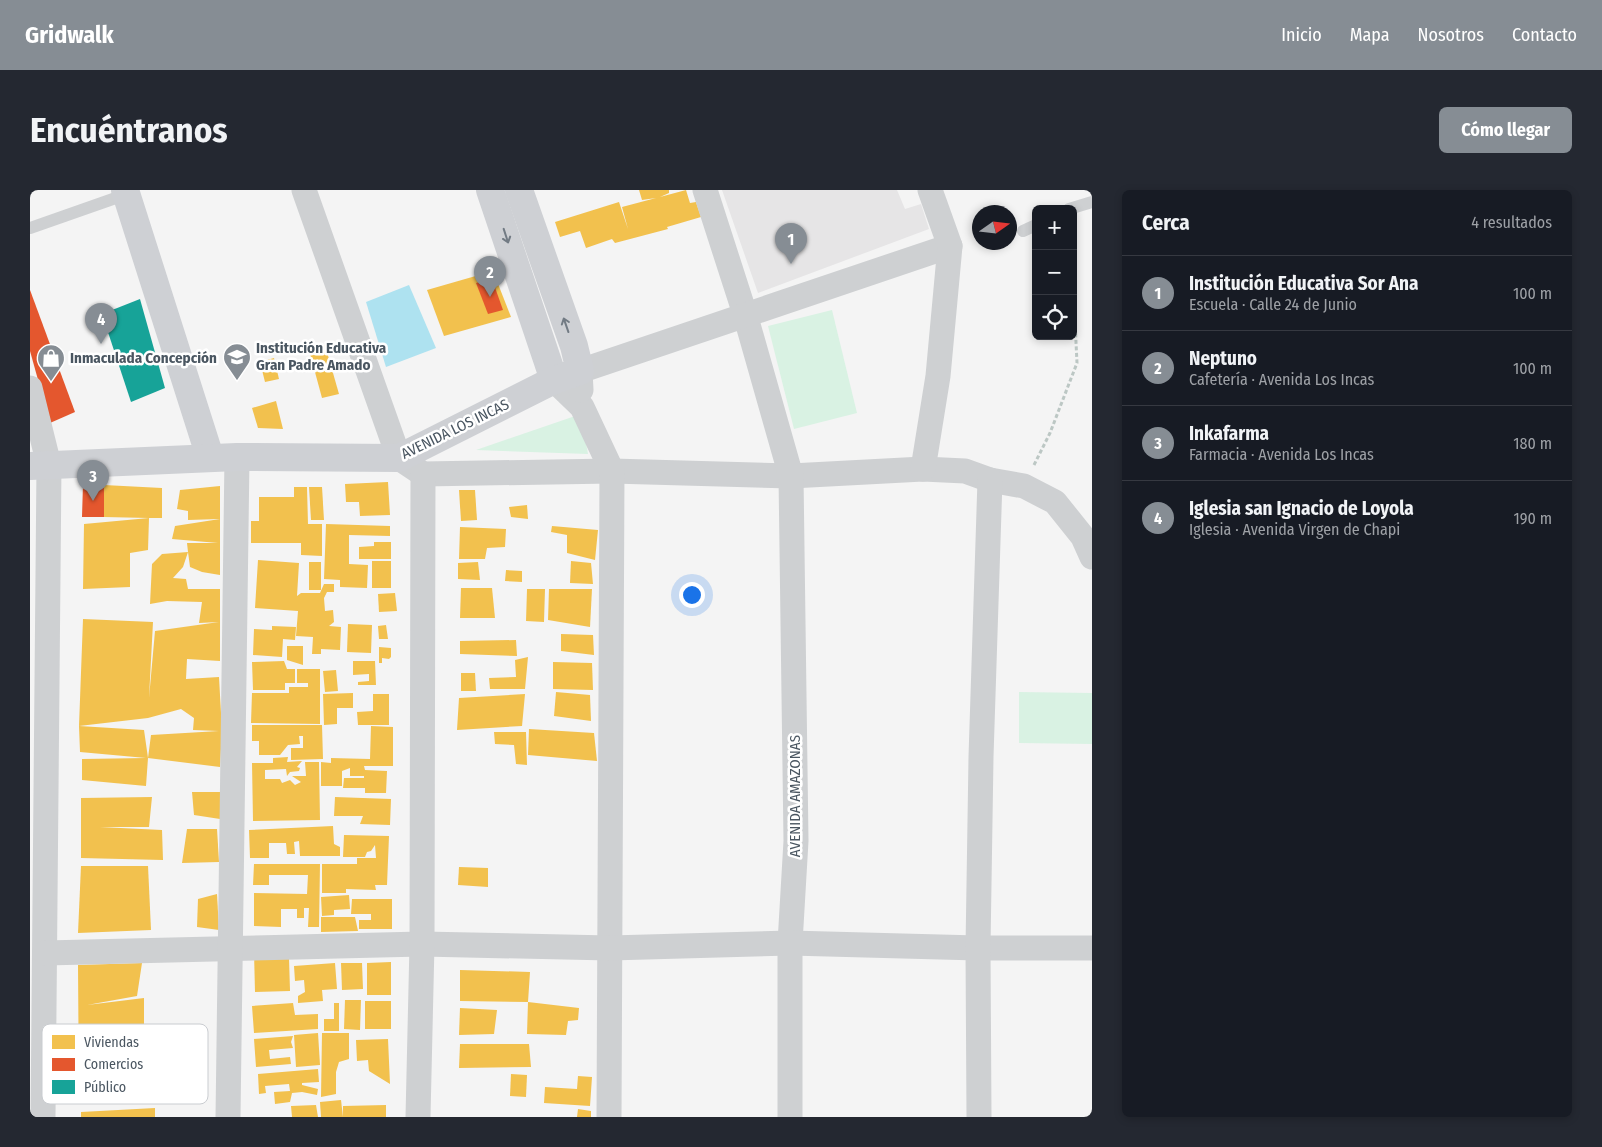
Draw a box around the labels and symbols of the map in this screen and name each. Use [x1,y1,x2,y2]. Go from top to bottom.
north arrow [972,205,1017,250]
pin: 1 [775,223,807,264]
one-way arrow [502,228,511,244]
pin: 2 [474,256,506,297]
pin: 4 [85,303,117,344]
one-way arrow [561,317,570,333]
place label: Institución Educativa Gran Padre Amado [256,339,387,374]
school or university icon: Institución Educativa Gran Padre Amado [222,342,252,381]
shop icon: Inmaculada Concepción [36,343,66,382]
place label: Inmaculada Concepción [70,349,217,367]
street label: AVENIDA LOS INCAS [398,395,512,463]
pin: 3 [77,460,109,501]
your location [679,582,705,608]
street label: AVENIDA AMAZONAS [786,735,804,857]
legend [42,1024,208,1104]
text: Viviendas [84,1034,139,1051]
text: Comercios [84,1056,143,1073]
text: Público [84,1079,126,1096]

